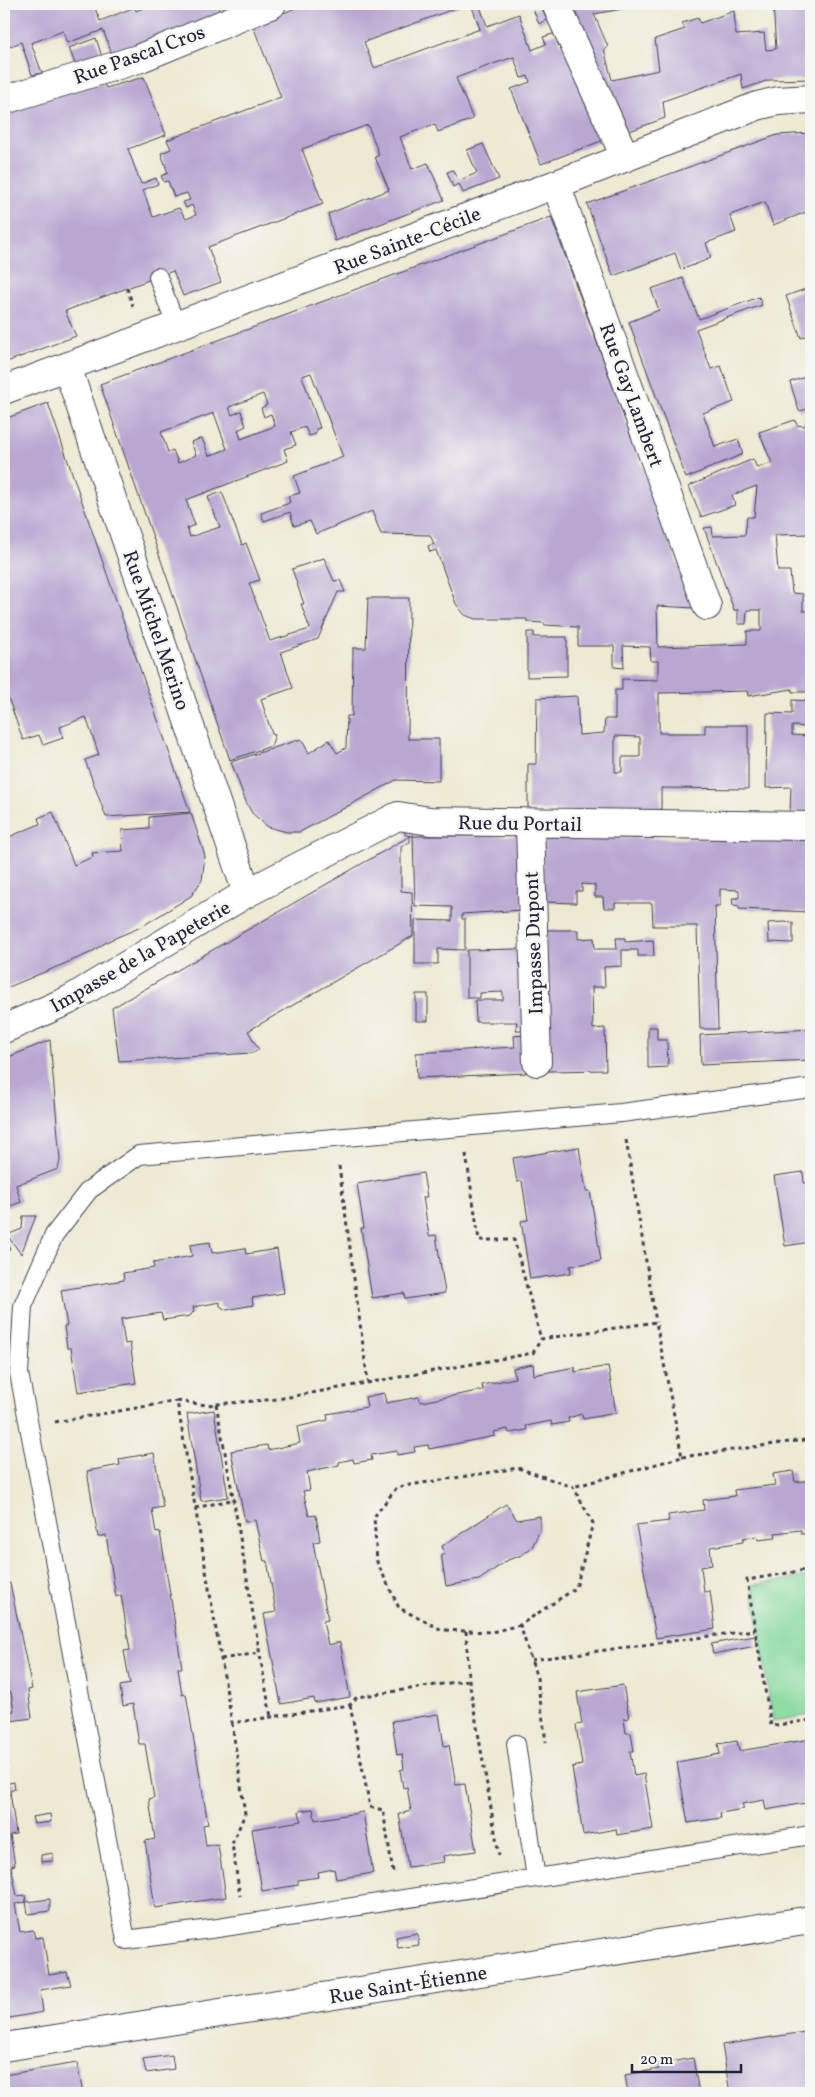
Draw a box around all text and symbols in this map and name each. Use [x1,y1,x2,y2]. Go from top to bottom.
street label: Rue Pascal Cros [70,19,209,93]
street label: Rue Sainte-Cécile [330,201,485,283]
street label: Rue Gay Lambert [591,320,669,472]
street label: Rue Michel Merino [115,547,196,714]
street label: Rue du Portail [458,810,582,840]
street label: Impasse Dupont [518,871,551,1015]
street label: Impasse de la Papeterie [46,895,236,1021]
street label: Rue Saint-Étienne [327,1960,489,2012]
scale bar [632,2042,741,2074]
text: 20 m [640,2050,673,2071]

